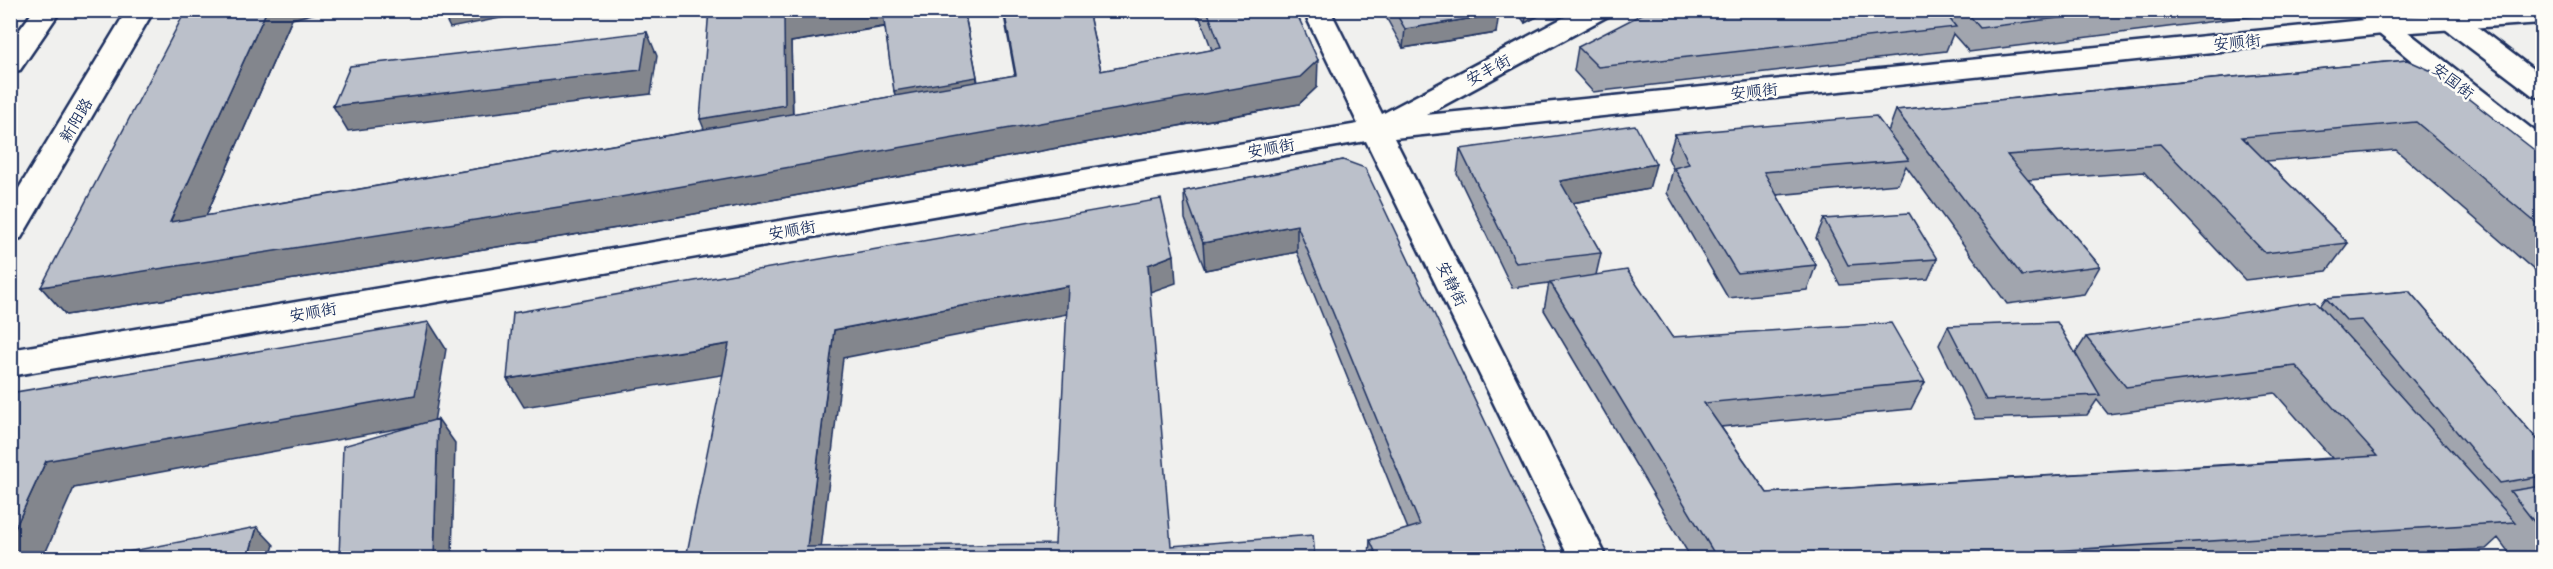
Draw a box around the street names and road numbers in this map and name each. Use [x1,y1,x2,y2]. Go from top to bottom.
street label: 安顺街 [2212,29,2262,55]
street label: 安丰街 [1462,49,1514,91]
street label: 安国街 [2428,58,2478,104]
street label: 安顺街 [1729,78,1779,104]
street label: 新阳路 [55,94,97,146]
street label: 安顺街 [1246,133,1296,163]
street label: 安顺街 [767,215,817,245]
street label: 安静街 [1432,258,1472,310]
street label: 安顺街 [288,297,338,327]

